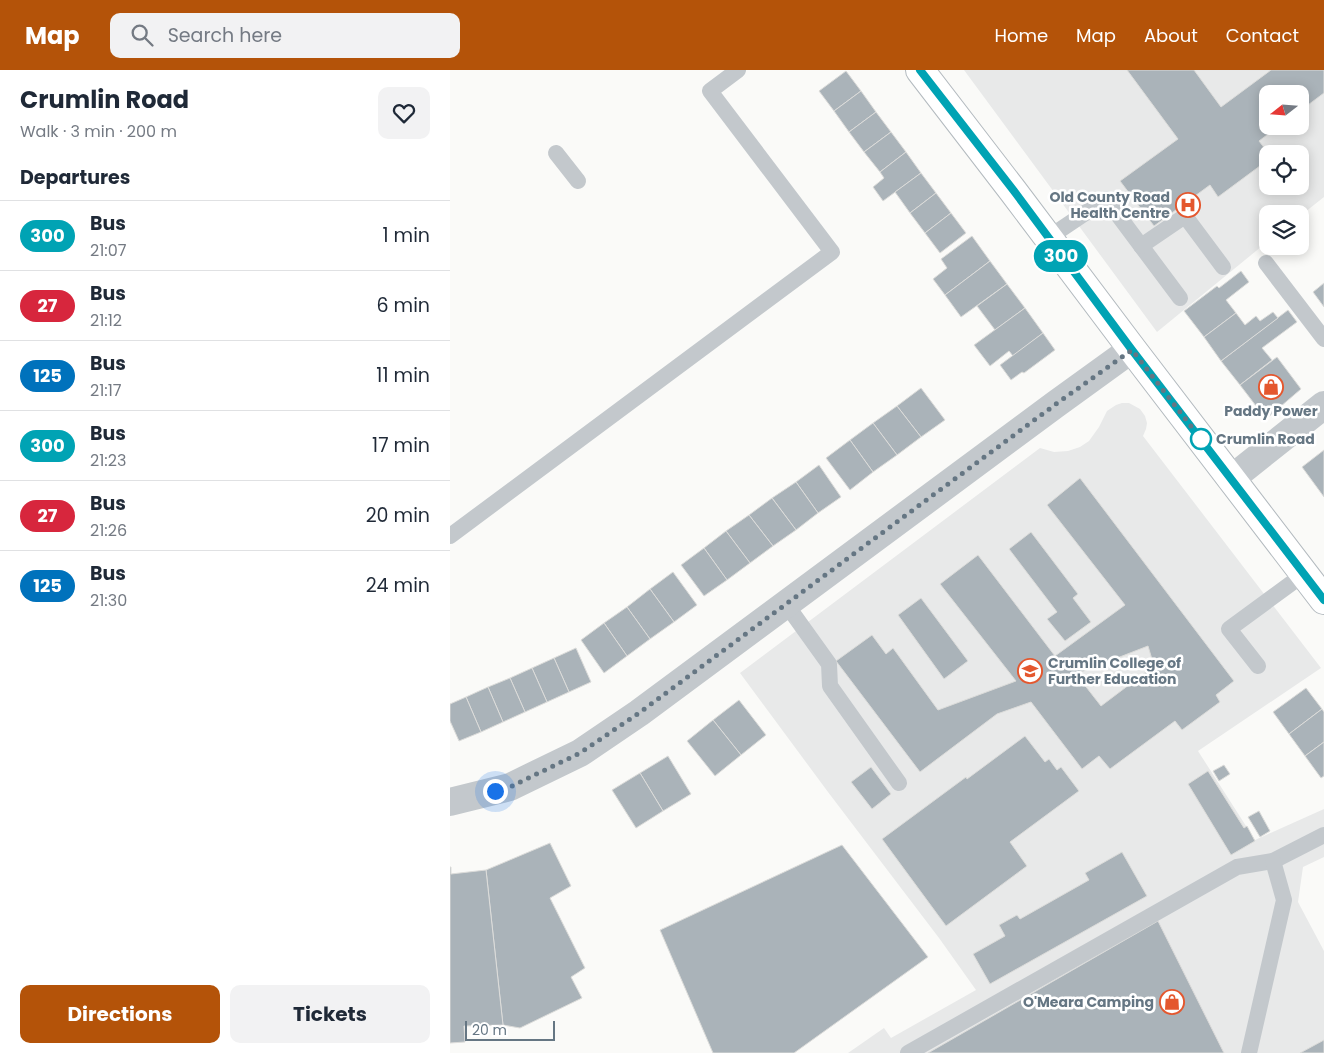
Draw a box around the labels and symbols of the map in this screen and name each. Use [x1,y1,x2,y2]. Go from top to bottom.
north arrow [1259,85,1309,135]
place label: Old County Road Health Centre [1049,187,1170,223]
hospital icon: Old County Road Health Centre [1175,192,1201,218]
line badge: 300 [1032,240,1090,272]
shop icon: Paddy Power [1258,374,1284,400]
place label: Paddy Power [1224,401,1318,421]
marker: Crumlin Road [1190,428,1212,450]
place label: Crumlin Road [1216,429,1315,449]
place label: Crumlin College of Further Education [1048,653,1181,689]
school or university icon: Crumlin College of Further Education [1017,658,1043,684]
your location [483,779,508,804]
shop icon: O'Meara Camping [1159,989,1185,1015]
place label: O'Meara Camping [1023,992,1154,1012]
scale bar [465,1018,555,1041]

